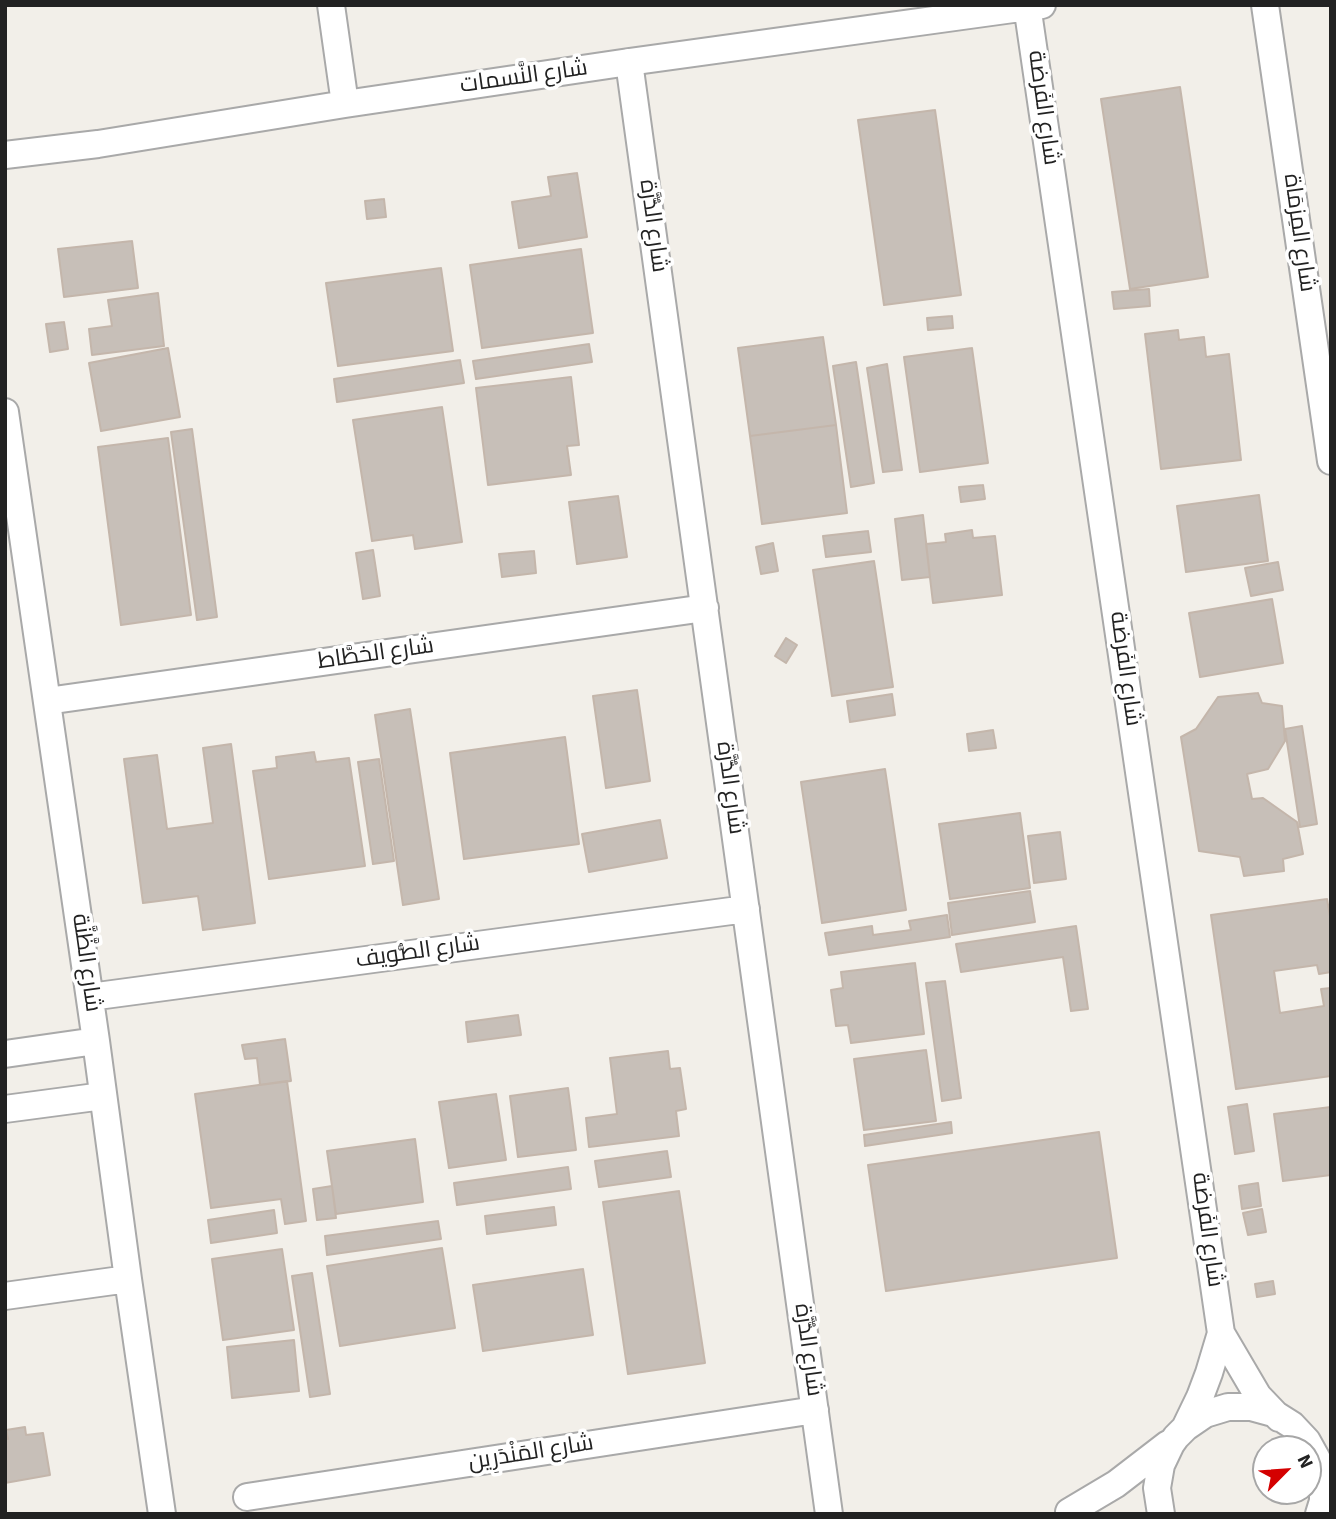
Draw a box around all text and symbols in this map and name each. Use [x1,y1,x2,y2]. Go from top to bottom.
street label: شارع الفَرضة [1020,49,1064,167]
street label: شارع النَّسمات [458,55,590,101]
street label: شارع المِزمَاة [1276,172,1320,294]
street label: شارع الدُّرَّة [632,178,672,274]
street label: شارع الفَرضة [1102,610,1146,728]
street label: شارع الخطَّاط [316,633,436,677]
street label: شارع الدُّرَّة [709,740,749,836]
street label: شارع الظَّنَّة [64,912,106,1014]
street label: شارع الصُّويف [354,931,482,975]
street label: شارع الفَرضة [1184,1171,1228,1289]
street label: شارع الدُّرَّة [787,1302,827,1398]
street label: شارع المَنْدَرِين [466,1430,596,1478]
north arrow [1252,1435,1322,1505]
text: N [1290,1450,1320,1473]

